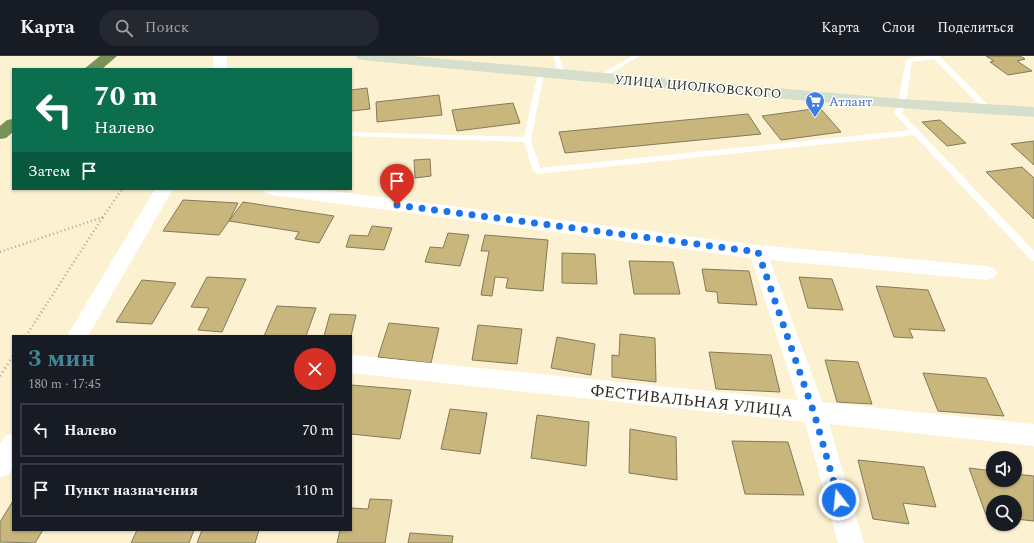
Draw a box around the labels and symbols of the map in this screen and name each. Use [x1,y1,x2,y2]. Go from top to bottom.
street label: УЛИЦА ЦИОЛКОВСКОГО [614,70,782,104]
supermarket icon: Атлант [804,90,826,118]
place label: Атлант [829,92,872,112]
pin [380,164,414,205]
street label: ФЕСТИВАЛЬНАЯ УЛИЦА [590,378,794,424]
position arrow [818,479,860,521]

